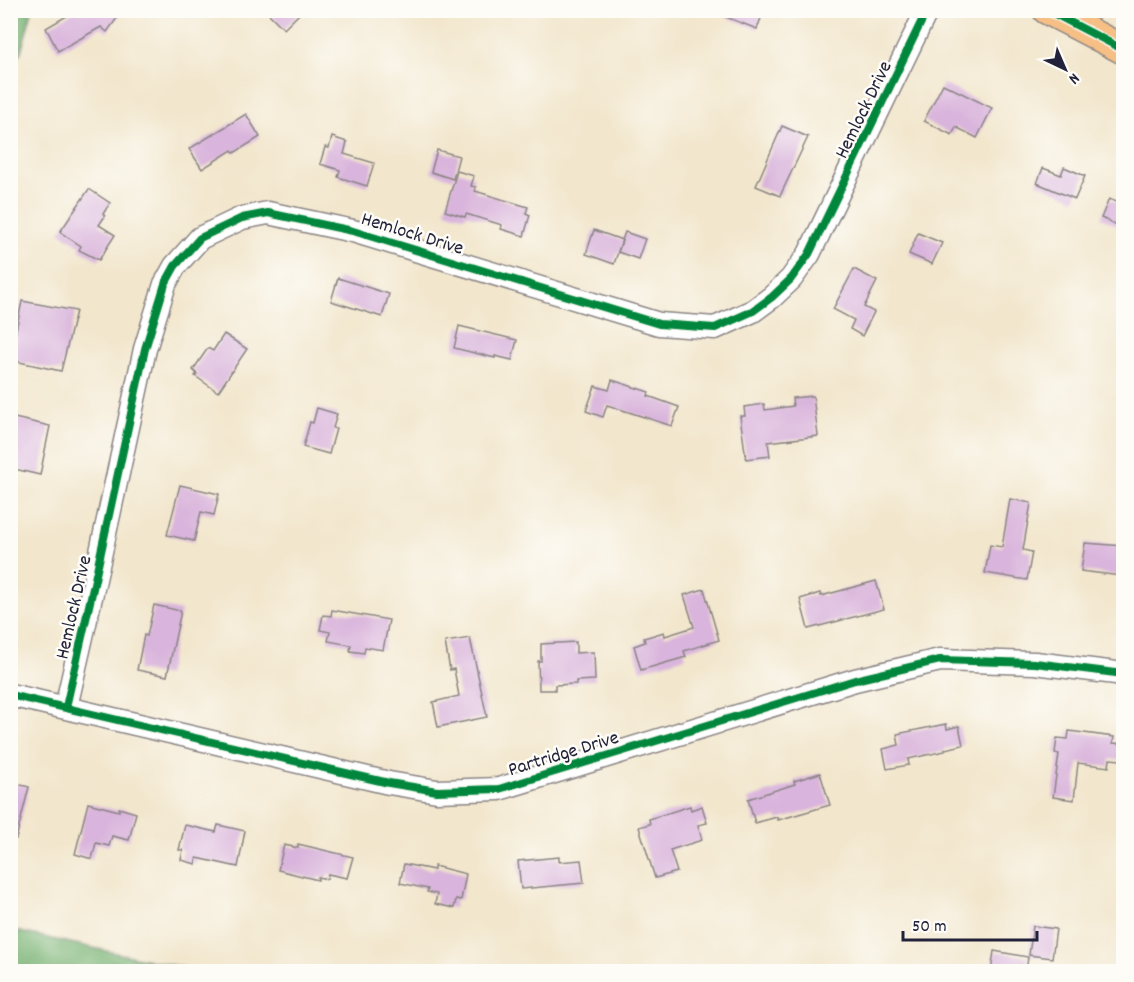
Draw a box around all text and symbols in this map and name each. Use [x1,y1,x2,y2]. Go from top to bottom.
north arrow [1035,39,1095,99]
street label: Hemlock Drive [829,56,901,164]
text: N [1063,67,1085,89]
street label: Hemlock Drive [357,206,467,264]
street label: Hemlock Drive [49,553,101,662]
street label: Partridge Drive [505,725,623,785]
scale bar [903,904,1036,942]
text: 50 m [912,915,947,940]

